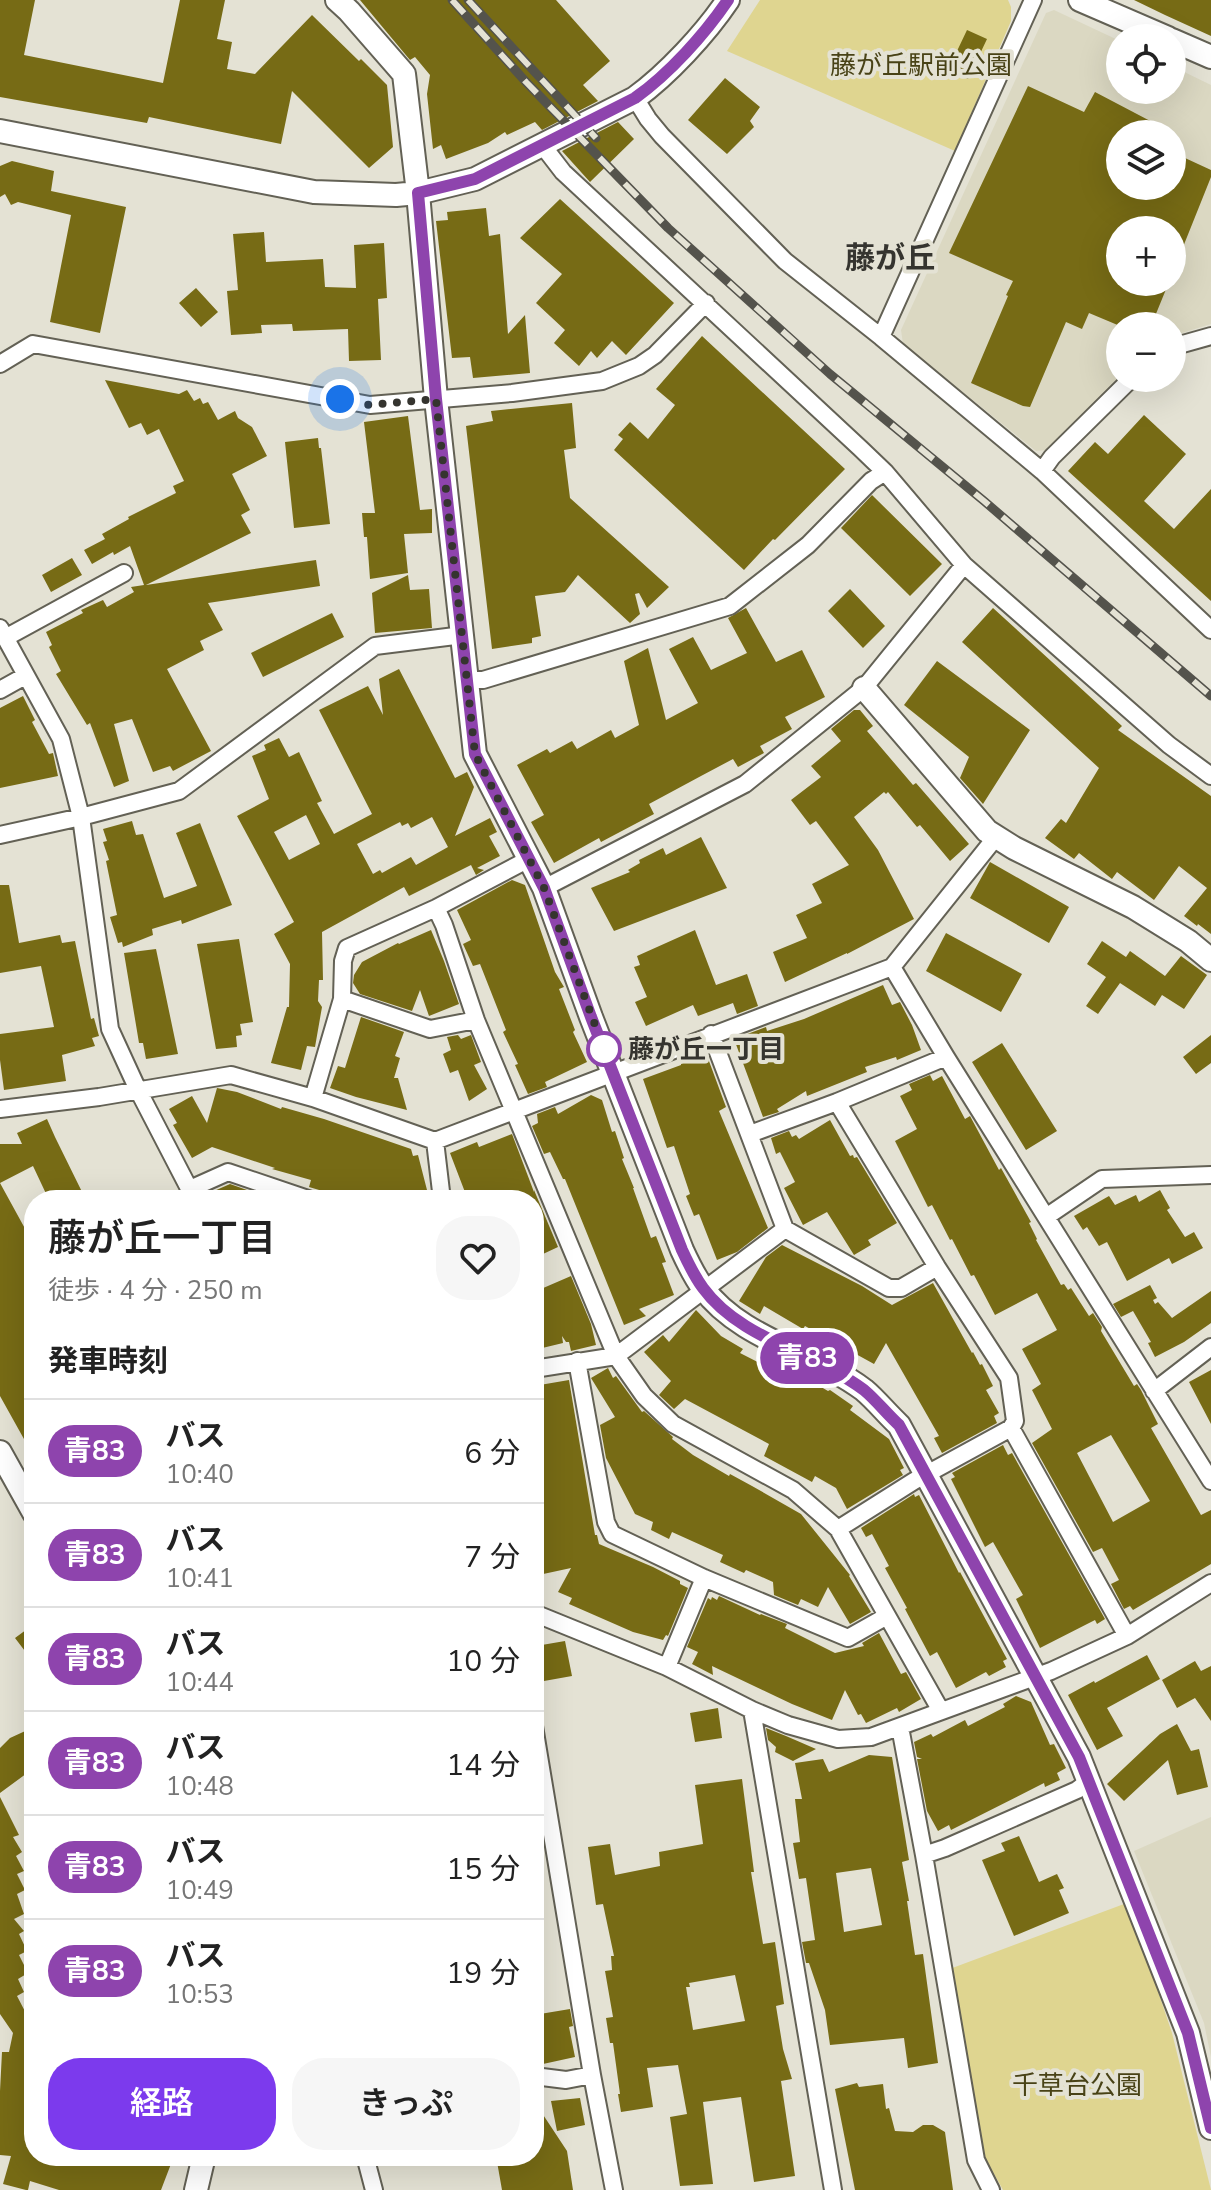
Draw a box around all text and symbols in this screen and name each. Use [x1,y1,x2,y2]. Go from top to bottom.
map controls [1106,24,1186,392]
button: locate [1106,24,1186,104]
park label: 藤が丘駅前公園 [830,48,1012,83]
button: layers [1106,120,1186,200]
button: + [1106,216,1186,296]
district label: 藤が丘 [845,238,935,279]
button: − [1106,312,1186,392]
your location [320,379,360,419]
marker: 藤が丘一丁目 [587,1032,621,1066]
place label: 藤が丘一丁目 [628,1032,784,1067]
text: 藤が丘一丁目 [48,1213,276,1264]
button: heart [436,1216,520,1300]
text: 徒歩 · 4 分 · 250 m [48,1273,263,1308]
line badge: 青83 [761,1332,853,1384]
text: 青83 [776,1339,838,1377]
text: 発車時刻 [48,1341,168,1382]
text: バス [166,1416,226,1457]
text: 青83 [64,1432,126,1470]
text: 6 分 [464,1433,520,1474]
text: 10:40 [166,1457,234,1492]
text: バス [166,1520,226,1561]
text: 青83 [64,1536,126,1574]
text: 7 分 [464,1537,520,1578]
text: 10:41 [166,1561,234,1596]
text: バス [166,1624,226,1665]
text: 青83 [64,1640,126,1678]
text: 10 分 [446,1641,520,1682]
text: 10:44 [166,1665,234,1700]
text: バス [166,1728,226,1769]
text: 青83 [64,1744,126,1782]
text: 14 分 [446,1745,520,1786]
text: 10:48 [166,1769,234,1804]
text: バス [166,1832,226,1873]
text: 青83 [64,1848,126,1886]
text: 15 分 [446,1849,520,1890]
text: 10:49 [166,1873,234,1908]
text: バス [166,1936,226,1977]
text: 青83 [64,1952,126,1990]
text: 19 分 [446,1953,520,1994]
text: 10:53 [166,1977,234,2012]
button: 経路 [48,2058,276,2150]
button: きっぷ [292,2058,520,2150]
park label: 千草台公園 [1012,2068,1142,2103]

